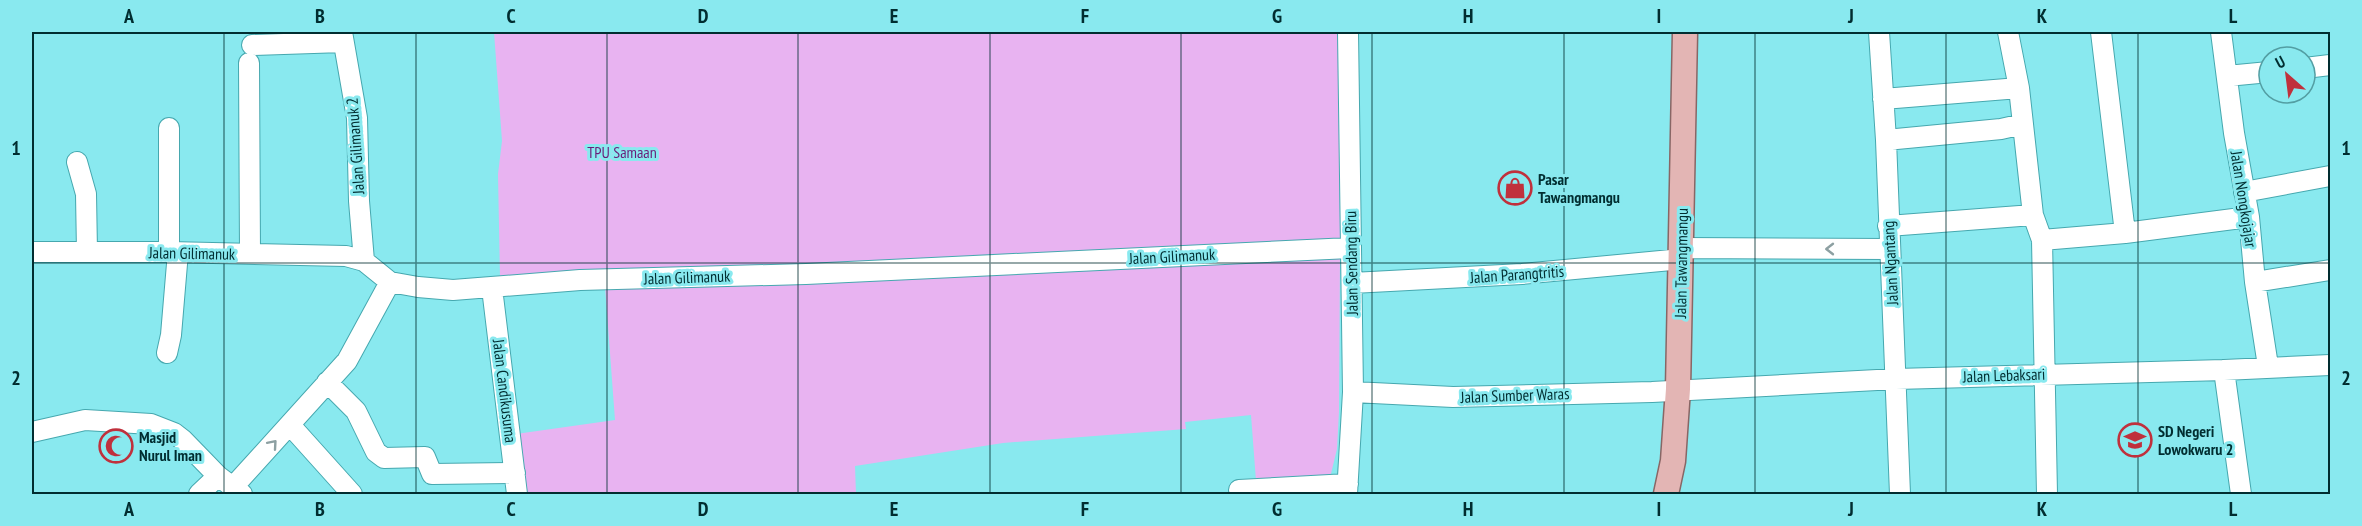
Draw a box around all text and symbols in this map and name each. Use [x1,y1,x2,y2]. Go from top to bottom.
text: A [123,3,135,29]
text: B [315,3,325,29]
text: C [506,3,516,29]
text: D [698,3,709,29]
text: E [890,3,898,29]
text: F [1081,3,1089,29]
text: G [1272,3,1282,29]
text: H [1463,3,1473,29]
text: I [1657,3,1661,29]
text: J [1847,3,1854,29]
text: K [2037,3,2048,29]
text: L [2229,3,2238,29]
north arrow [2257,45,2317,105]
text: U [2272,51,2288,73]
street label: Jalan Gilimanuk 2 [342,97,368,196]
text: 1 [11,135,21,161]
text: 1 [2341,135,2351,161]
park label: TPU Samaan [587,142,657,162]
street label: Jalan Nongkojajar [2226,148,2262,249]
place label: Pasar Tawangmangu [1538,169,1620,207]
shop icon: Pasar Tawangmangu [1497,170,1533,206]
street label: Jalan Tawangmangu [1670,208,1692,319]
street label: Jalan Sendang Biru [1340,211,1362,316]
street label: Jalan Ngantang [1878,220,1902,307]
street label: Jalan Gilimanuk [148,242,236,264]
one-way arrow [1826,243,1835,255]
street label: Jalan Gilimanuk [1127,244,1216,268]
street label: Jalan Parangtritis [1468,261,1565,287]
street label: Jalan Gilimanuk [643,265,731,289]
street label: Jalan Candikusuma [489,337,521,444]
street label: Jalan Lebaksari [1961,364,2046,386]
text: 2 [11,365,21,391]
text: 2 [2341,365,2351,391]
street label: Jalan Sumber Waras [1459,383,1570,407]
place label: SD Negeri Lowokwaru 2 [2158,421,2233,459]
school or university icon: SD Negeri Lowokwaru 2 [2117,422,2153,458]
place label: Masjid Nurul Iman [139,427,202,465]
mosque icon: Masjid Nurul Iman [98,428,134,464]
one-way arrow [266,440,277,451]
text: A [123,496,135,522]
text: B [315,496,325,522]
text: C [506,496,516,522]
text: D [698,496,709,522]
text: E [890,496,898,522]
text: F [1081,496,1089,522]
text: G [1272,496,1282,522]
text: H [1463,496,1473,522]
text: I [1657,496,1661,522]
text: J [1847,496,1854,522]
text: K [2037,496,2048,522]
text: L [2229,496,2238,522]

